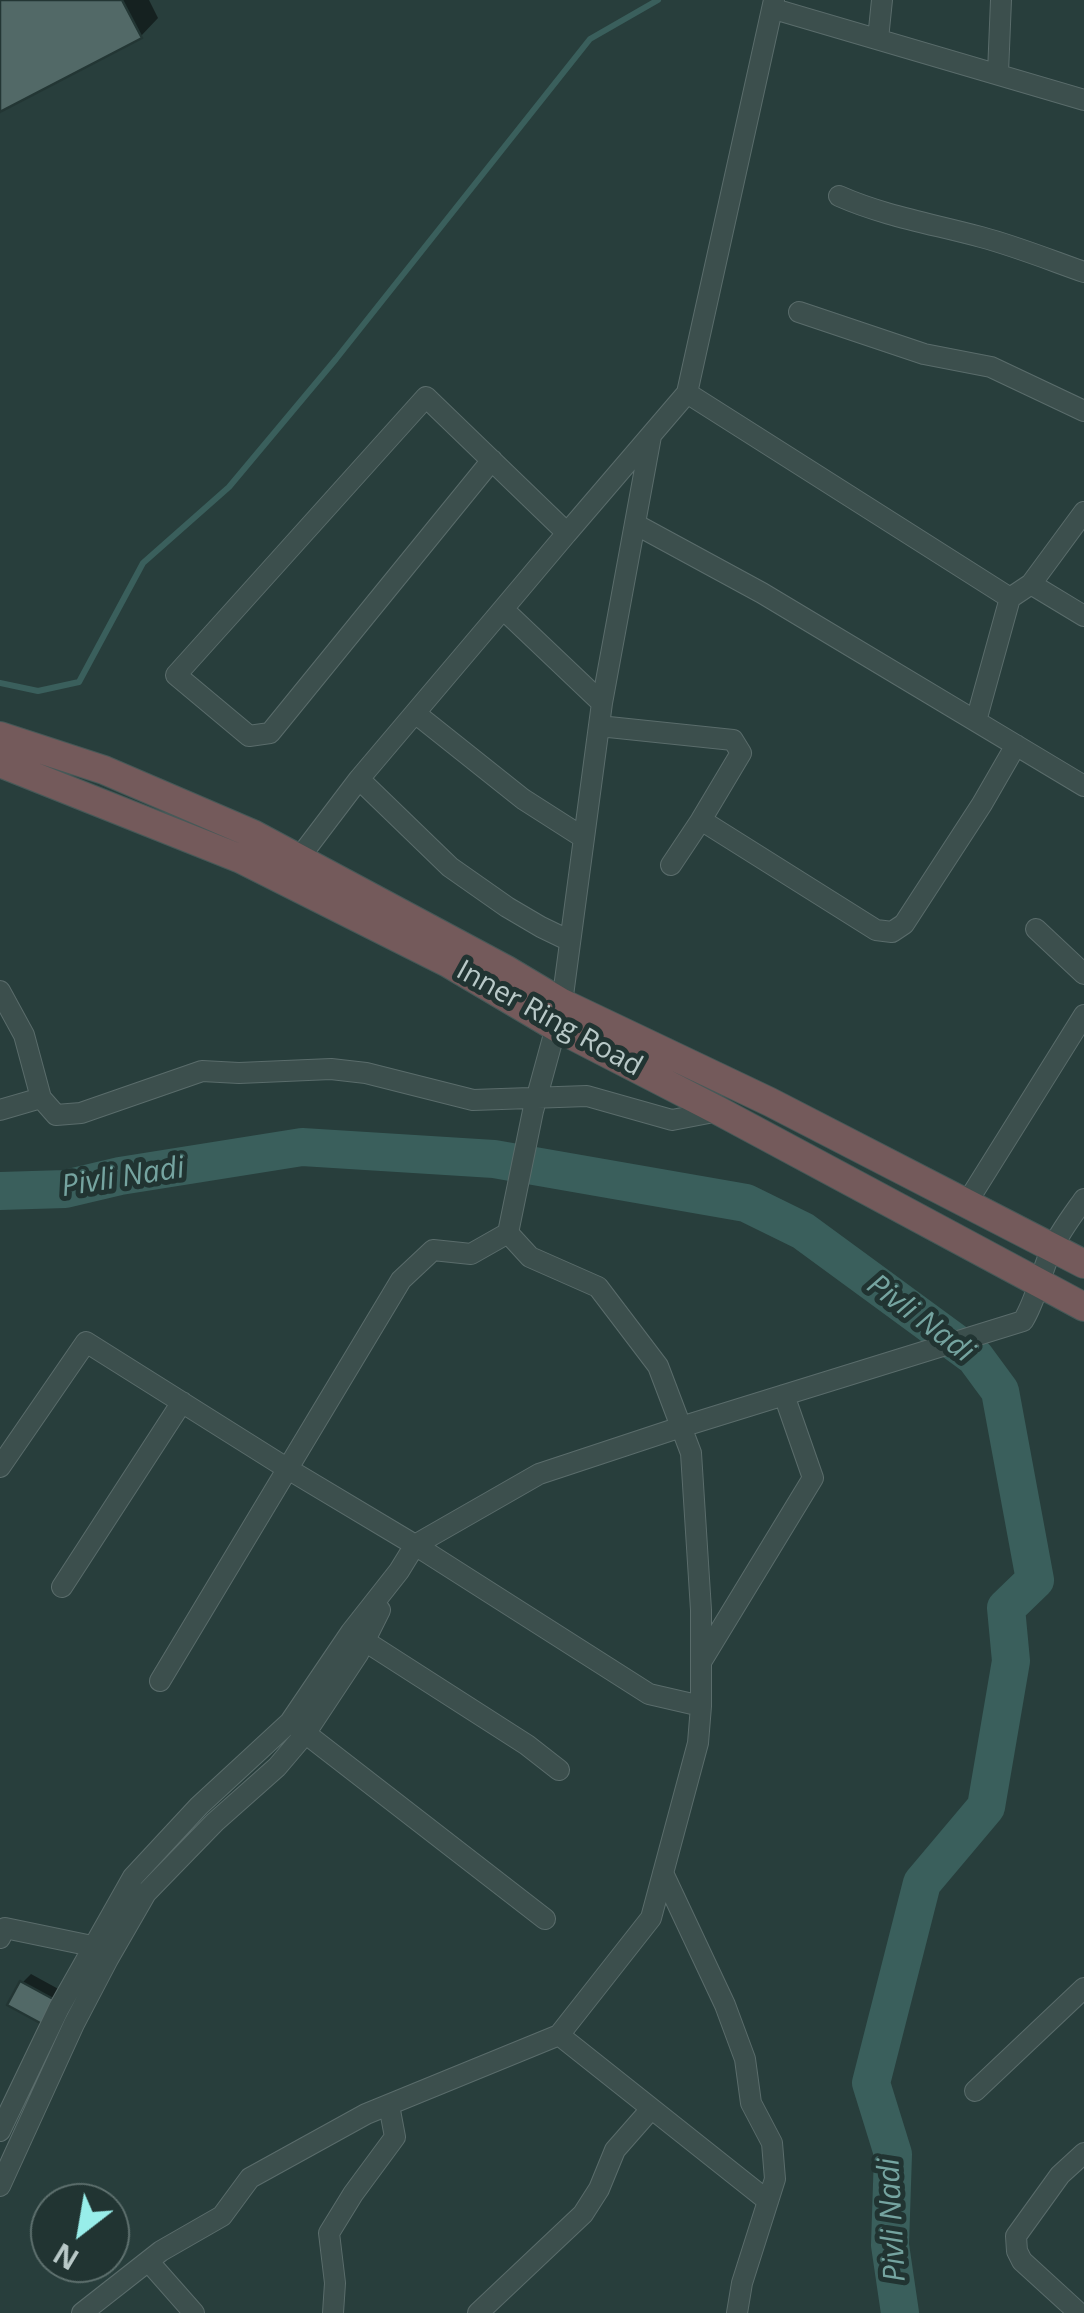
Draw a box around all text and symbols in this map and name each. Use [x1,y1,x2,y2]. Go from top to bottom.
street label: Inner Ring Road [450,954,648,1084]
water label: Pivli Nadi [59,1151,187,1205]
water label: Pivli Nadi [860,1267,980,1371]
water label: Pivli Nadi [872,2157,914,2283]
north arrow [30,2183,130,2283]
text: N [46,2235,85,2279]

